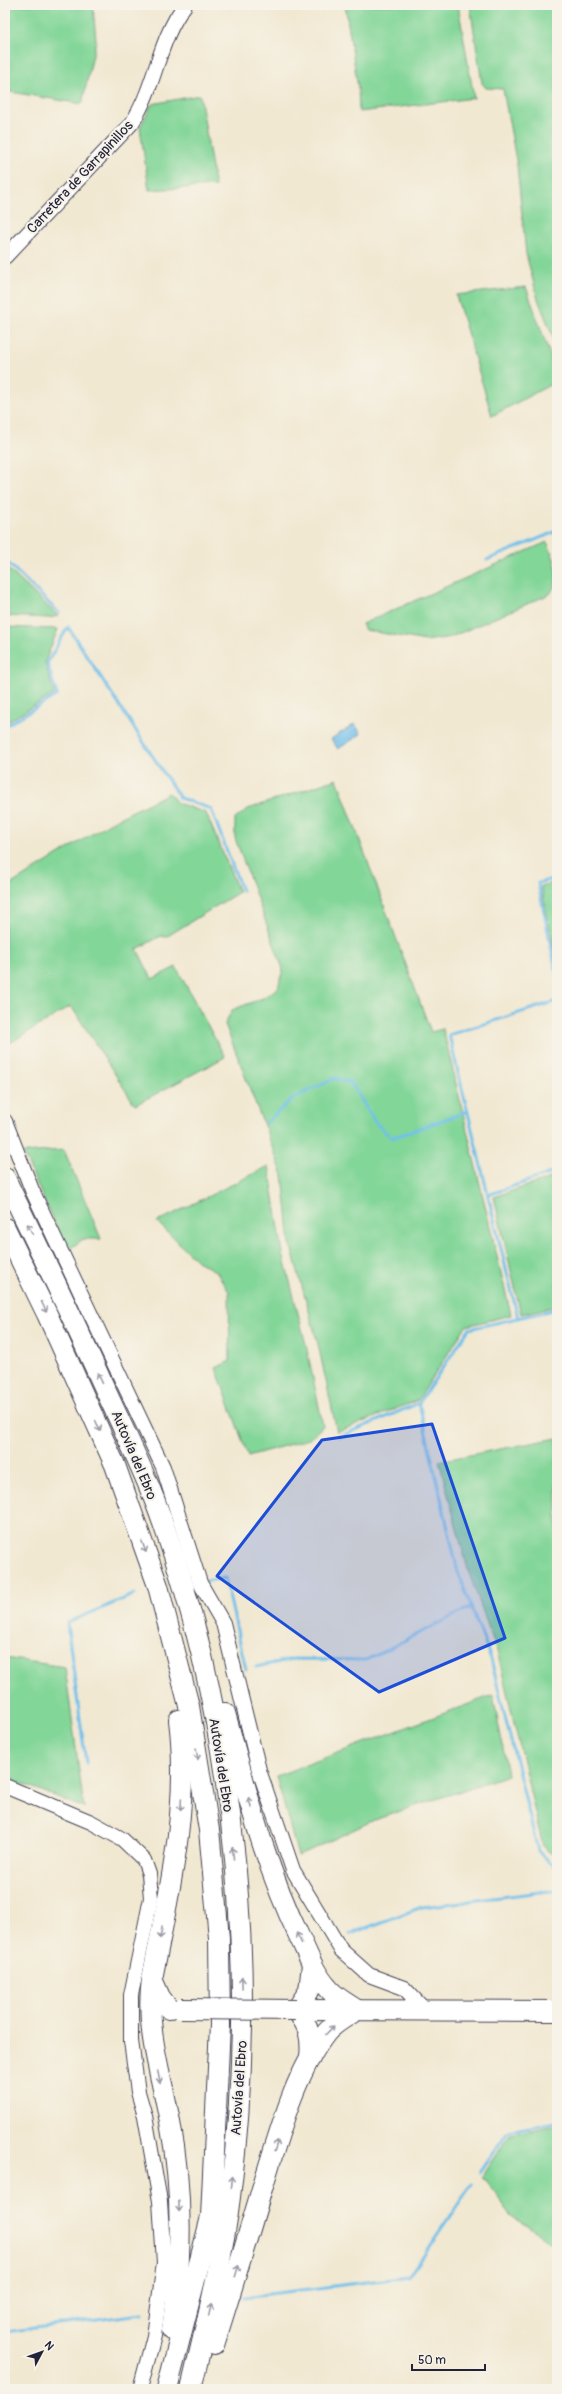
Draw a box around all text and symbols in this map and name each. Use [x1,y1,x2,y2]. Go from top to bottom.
street label: Carretera de Garrapinillos [23,117,137,237]
one-way arrow [26,1223,33,1235]
one-way arrow [41,1301,48,1313]
one-way arrow [96,1372,103,1384]
street label: Autovía del Ebro [108,1408,161,1503]
one-way arrow [94,1420,102,1432]
one-way arrow [141,1541,149,1553]
street label: Autovía del Ebro [205,1717,237,1814]
one-way arrow [193,1747,201,1760]
one-way arrow [246,1796,253,1809]
one-way arrow [178,1798,185,1811]
one-way arrow [230,1847,237,1860]
one-way arrow [157,1926,165,1939]
one-way arrow [295,1932,302,1944]
one-way arrow [238,1977,246,1990]
one-way arrow [325,2025,334,2035]
street label: Autovía del Ebro [227,2039,251,2136]
one-way arrow [156,2071,164,2084]
one-way arrow [272,2141,280,2153]
one-way arrow [228,2176,235,2189]
one-way arrow [175,2199,182,2212]
one-way arrow [234,2264,241,2277]
one-way arrow [207,2304,215,2317]
north arrow [22,2332,62,2372]
text: N [42,2339,57,2353]
scale bar [412,2346,485,2372]
text: 50 m [418,2353,446,2368]

